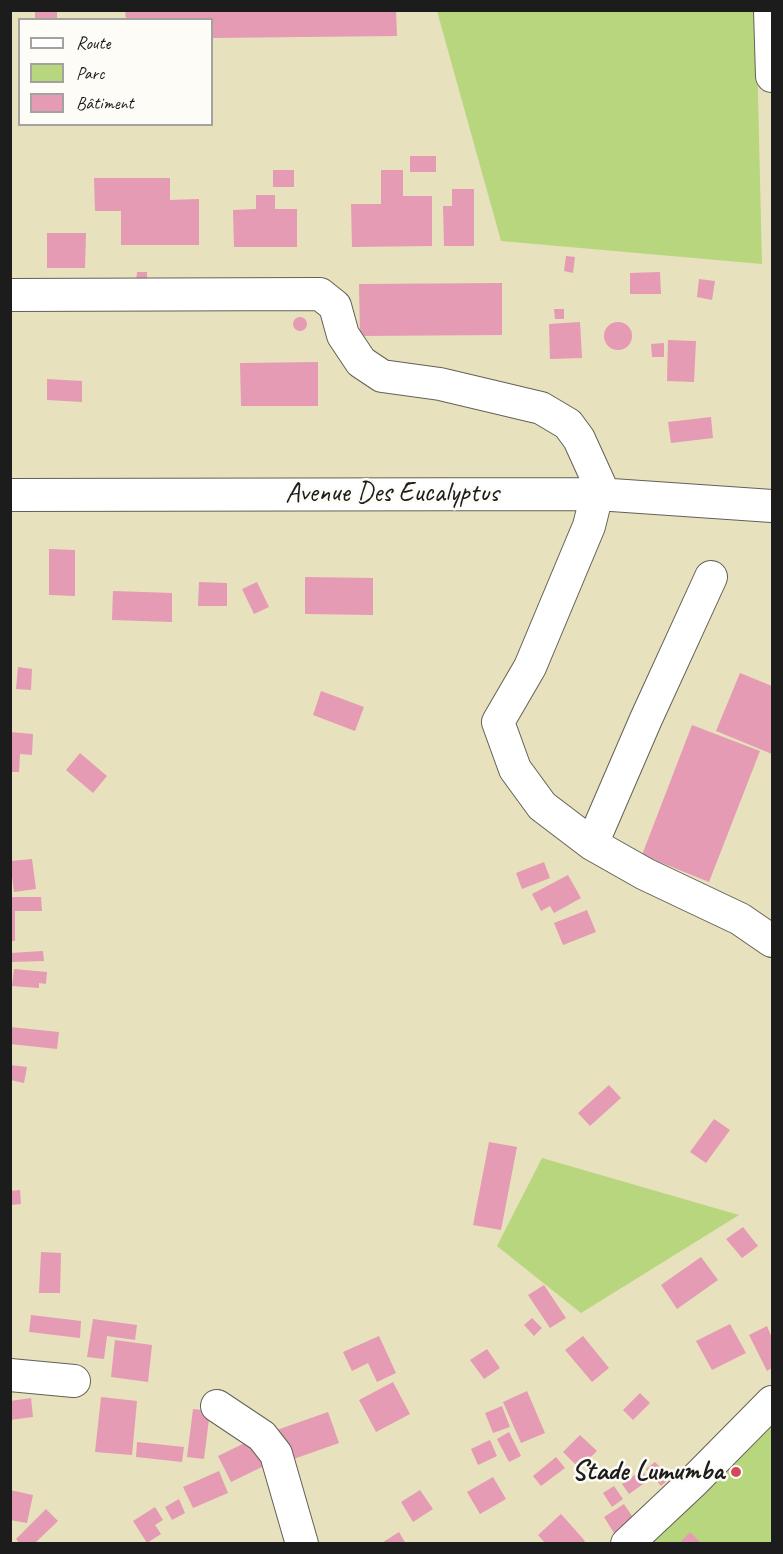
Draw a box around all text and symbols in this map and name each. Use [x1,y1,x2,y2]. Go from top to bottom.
legend [18,18,213,126]
text: Route [76,32,110,54]
text: Parc [76,62,104,84]
text: Bâtiment [76,92,134,114]
street label: Avenue Des Eucalyptus [285,477,499,511]
place label: Stade Lumumba [572,1455,724,1489]
marker: Stade Lumumba [729,1465,743,1479]

